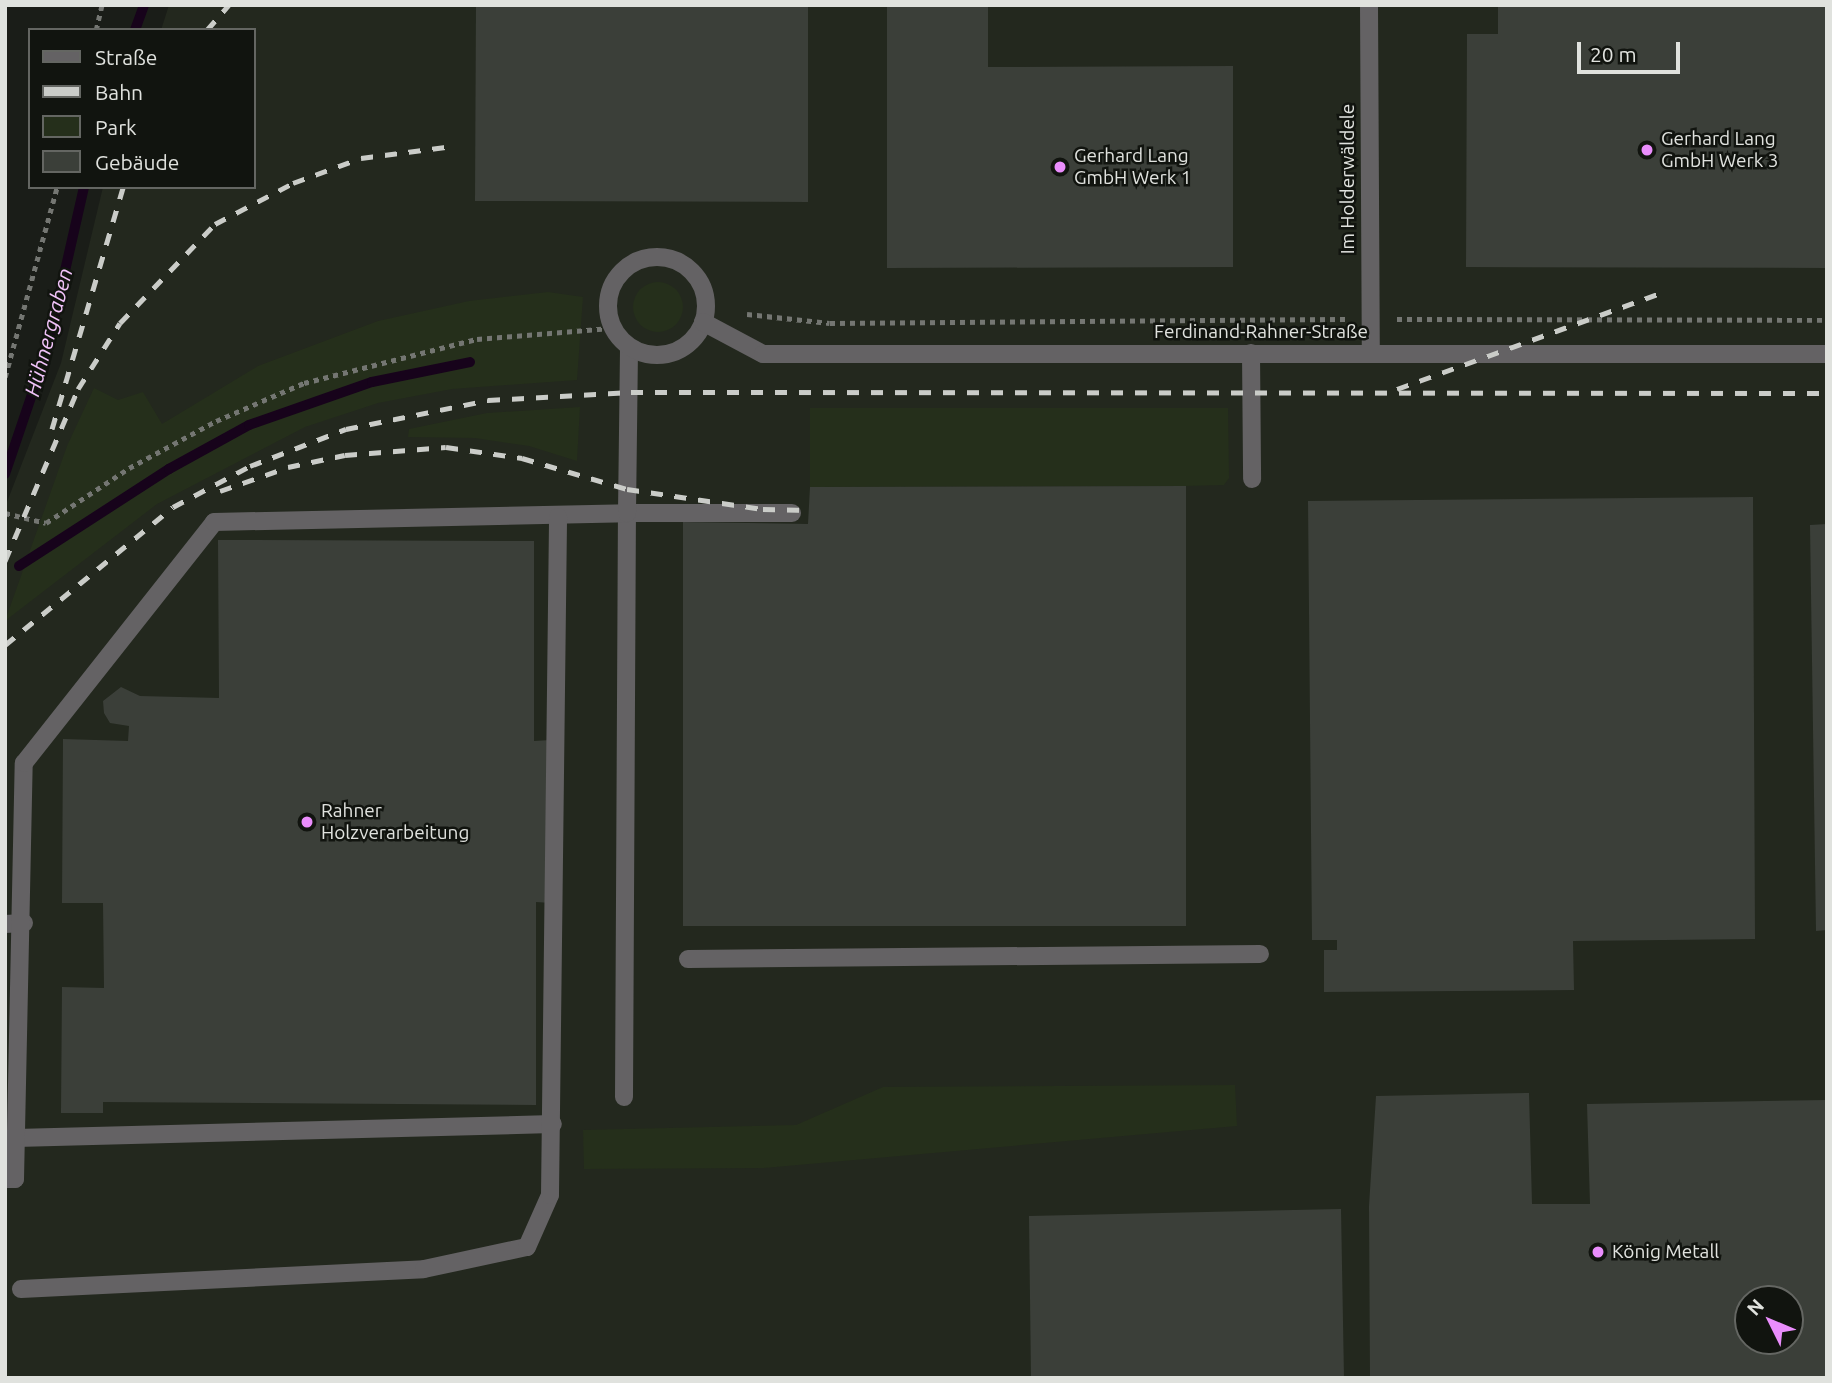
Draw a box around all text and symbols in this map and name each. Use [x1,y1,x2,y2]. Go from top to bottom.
legend [28,28,256,189]
scale bar [1580,28,1683,72]
text: 20 m [1590,42,1637,66]
text: Straße [95,45,157,69]
text: Bahn [95,80,143,104]
street label: Im Holderwäldele [1337,104,1359,254]
text: Park [95,115,137,139]
place label: Gerhard Lang GmbH Werk 3 [1661,128,1778,172]
marker: Gerhard Lang GmbH Werk 3 [1639,142,1655,158]
place label: Gerhard Lang GmbH Werk 1 [1074,145,1191,189]
text: Gebäude [95,150,179,174]
marker: Gerhard Lang GmbH Werk 1 [1052,159,1068,175]
water label: Hühnergraben [19,265,77,399]
street label: Ferdinand-Rahner-Straße [1154,321,1368,343]
place label: Rahner Holzverarbeitung [321,800,469,844]
marker: Rahner Holzverarbeitung [299,814,315,830]
place label: König Metall [1612,1241,1719,1263]
marker: König Metall [1590,1244,1606,1260]
north arrow [1734,1285,1804,1355]
text: N [1742,1294,1768,1320]

